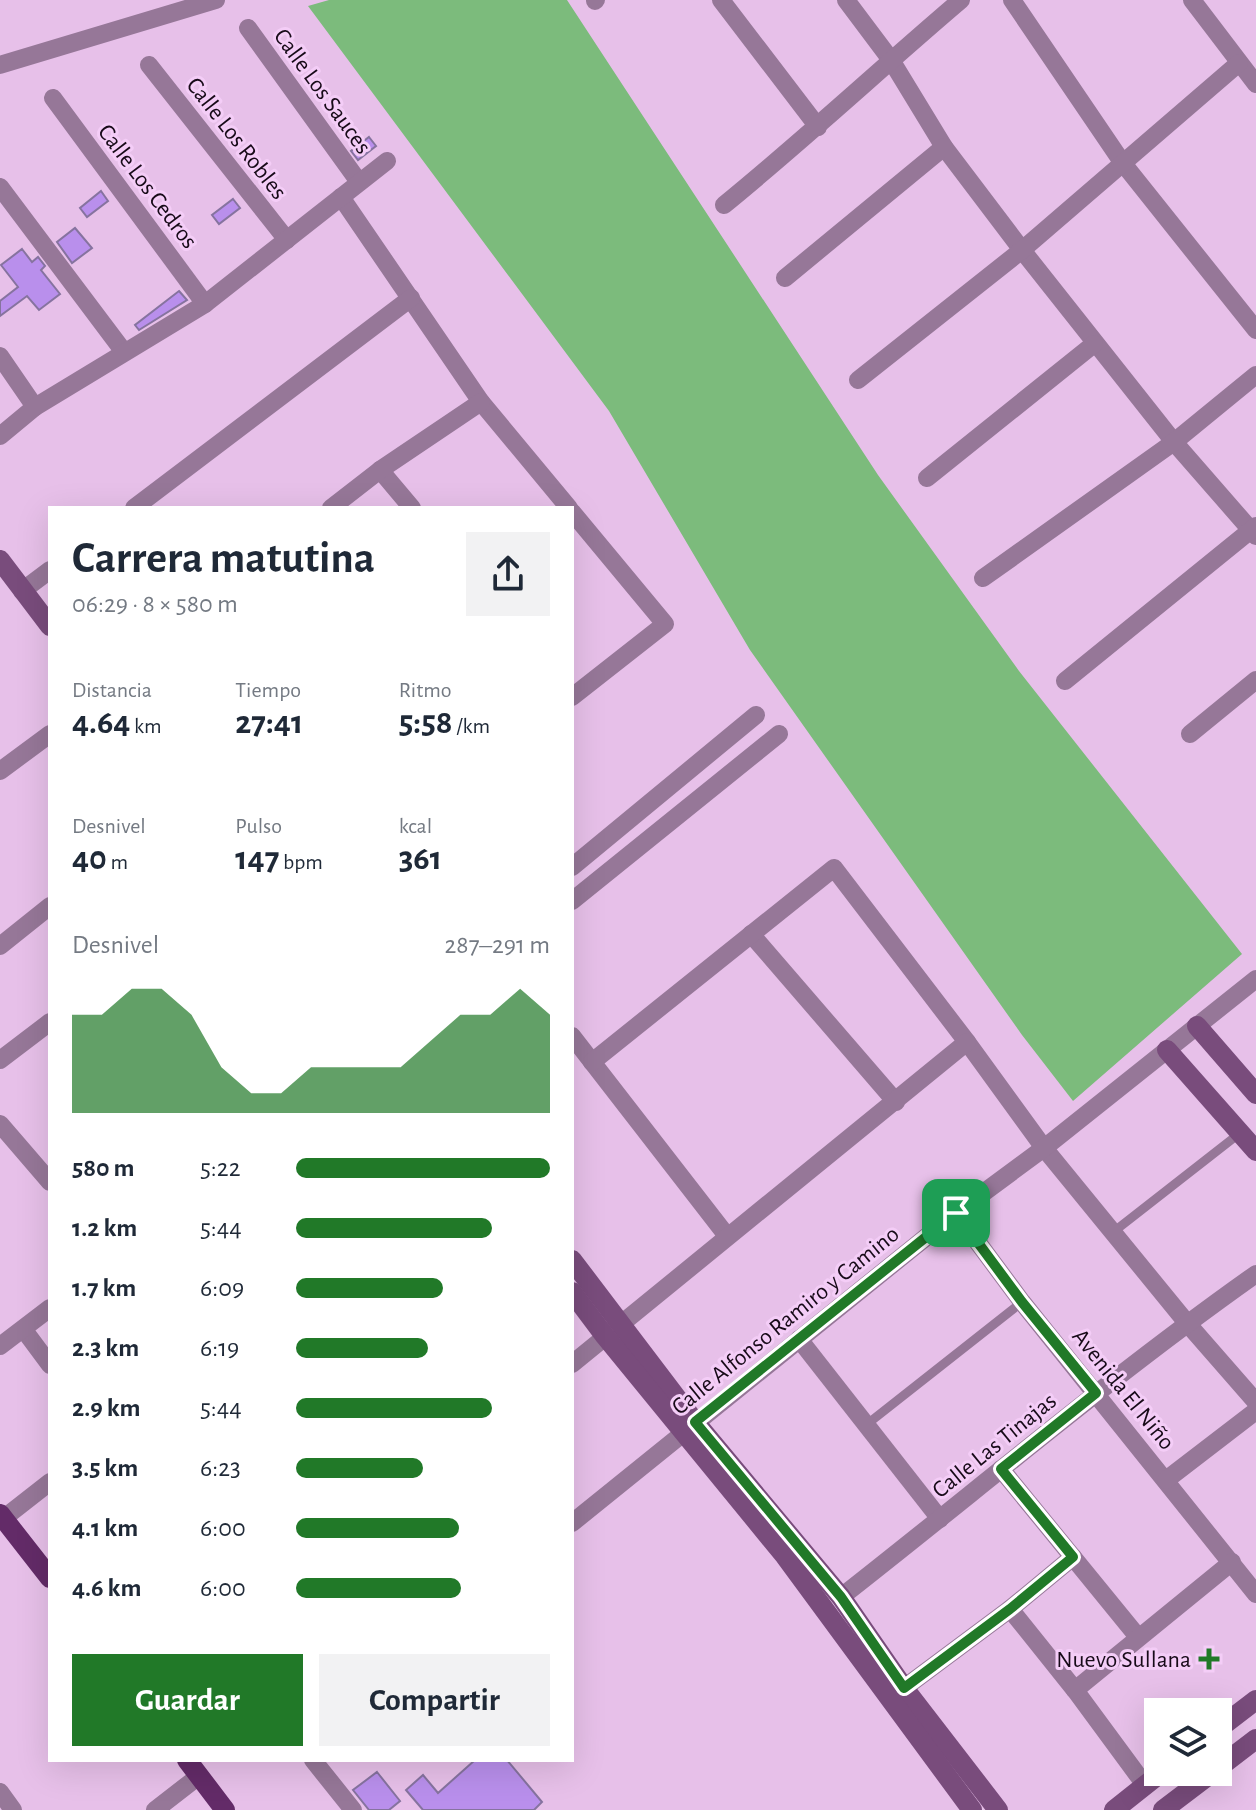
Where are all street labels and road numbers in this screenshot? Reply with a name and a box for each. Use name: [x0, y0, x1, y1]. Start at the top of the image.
street label: Calle Los Sauces: [269, 25, 375, 159]
street label: Calle Los Robles: [181, 73, 291, 204]
street label: Calle Los Cedros: [93, 120, 202, 253]
street label: Calle Alfonso Ramiro y Camino: [668, 1222, 904, 1420]
street label: Avenida El Niño: [1067, 1325, 1179, 1455]
street label: Calle Las Tinajas: [928, 1389, 1061, 1503]

